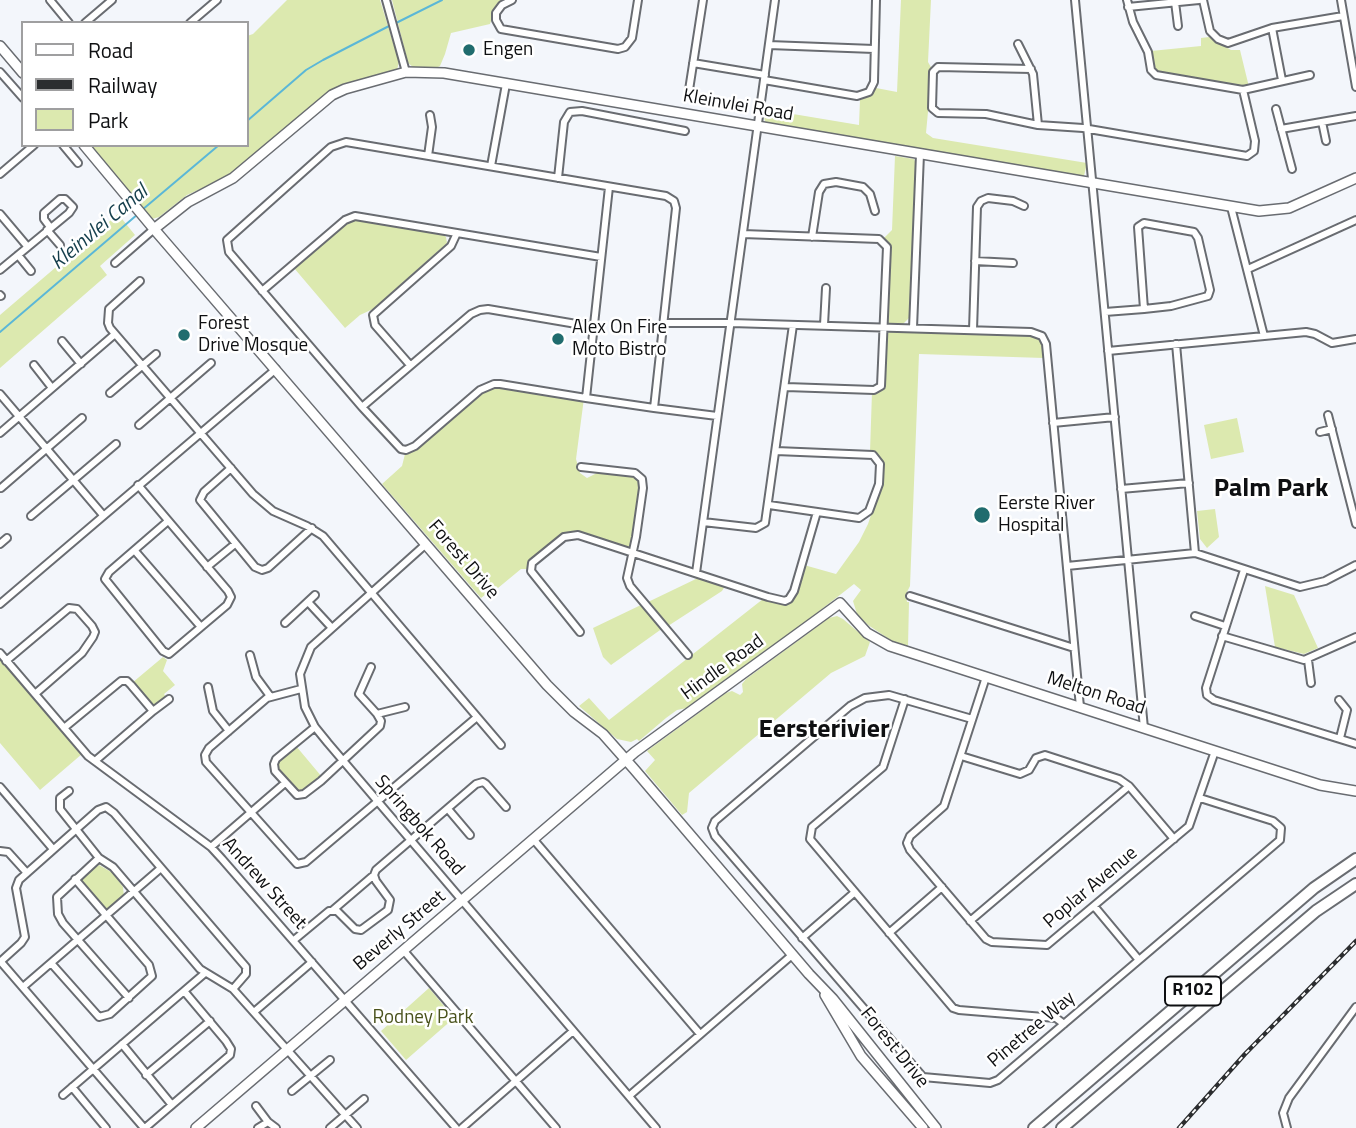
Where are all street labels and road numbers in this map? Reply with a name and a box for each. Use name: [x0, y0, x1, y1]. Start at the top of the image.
street label: Kleinvlei Road: [681, 85, 795, 127]
street label: Forest Drive: [423, 516, 503, 604]
street label: Hindle Road: [677, 630, 769, 706]
street label: Melton Road: [1044, 667, 1148, 721]
street label: Springbok Road: [369, 771, 469, 881]
street label: Andrew Street: [217, 834, 311, 934]
street label: Poplar Avenue: [1039, 842, 1143, 934]
street label: Beverly Street: [349, 886, 451, 976]
road number: R102: [1165, 976, 1221, 1006]
street label: Pinetree Way: [984, 987, 1080, 1073]
street label: Forest Drive: [855, 1003, 933, 1093]

